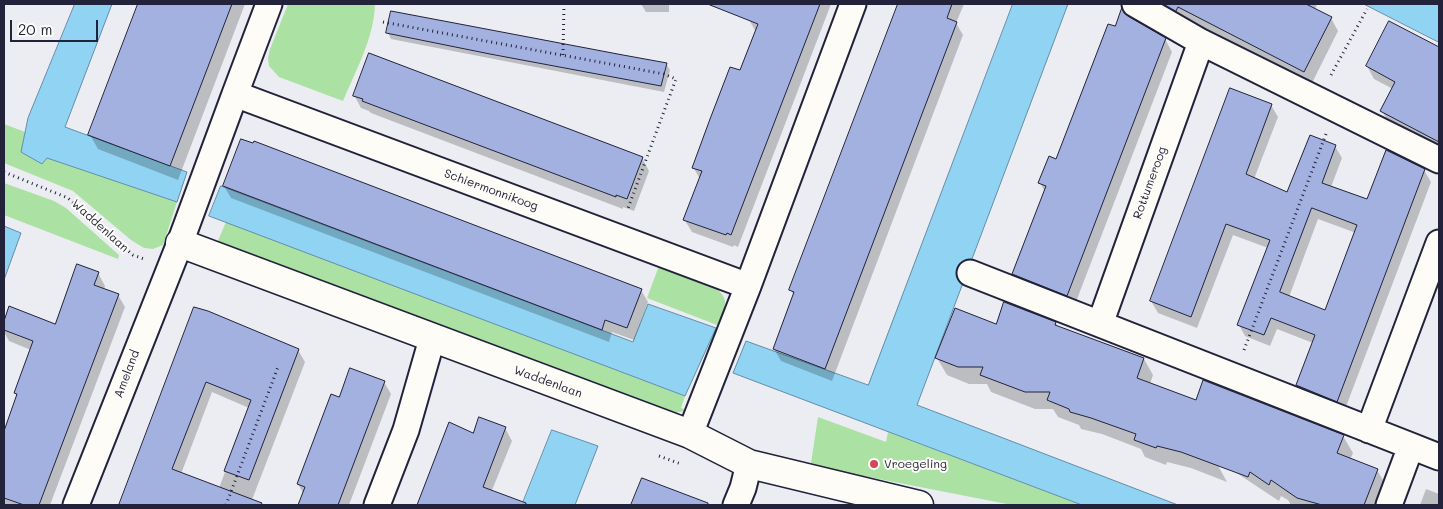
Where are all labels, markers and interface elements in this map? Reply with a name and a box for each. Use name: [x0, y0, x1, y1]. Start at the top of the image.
scale bar: [12, 10, 100, 42]
text: 20 m: [18, 19, 52, 39]
street label: Rottumeroog: [1130, 145, 1170, 221]
street label: Schiermonnikoog: [442, 166, 540, 214]
street label: Waddenlaan: [68, 197, 132, 255]
street label: Ameland: [111, 348, 143, 400]
street label: Waddenlaan: [512, 363, 584, 401]
place label: Vroegeling: [884, 457, 947, 471]
marker: Vroegeling: [868, 458, 880, 470]

